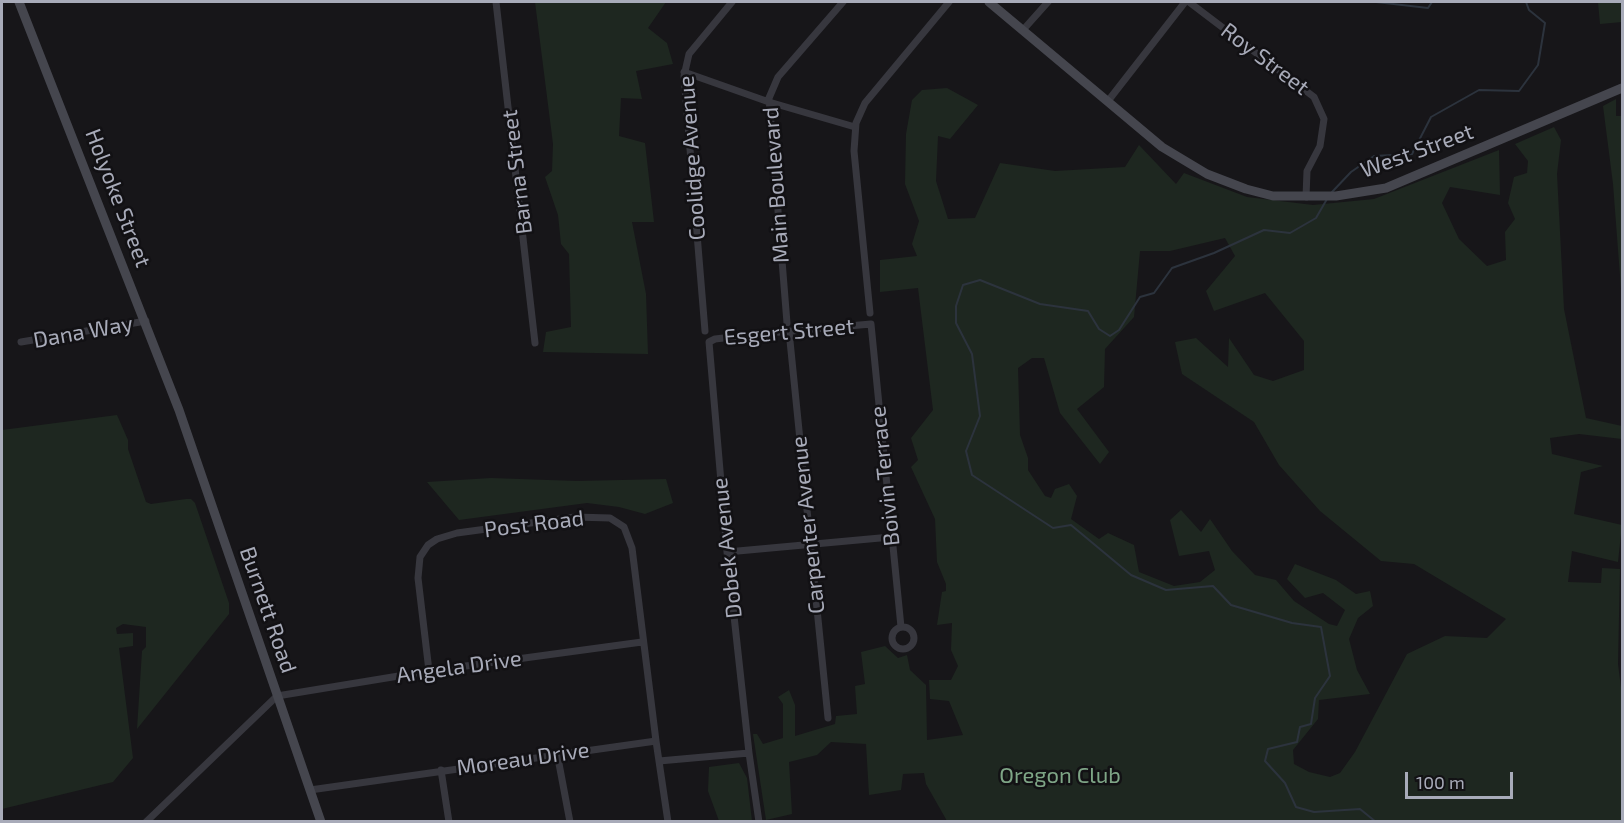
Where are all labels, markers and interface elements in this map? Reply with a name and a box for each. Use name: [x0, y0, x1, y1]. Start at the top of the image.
street label: Roy Street: [1216, 17, 1314, 101]
street label: Coolidge Avenue: [673, 75, 711, 241]
street label: Main Boulevard: [757, 106, 795, 264]
street label: Barna Street: [496, 108, 538, 236]
street label: West Street: [1357, 118, 1477, 184]
street label: Holyoke Street: [80, 125, 156, 271]
street label: Dana Way: [31, 310, 135, 354]
street label: Esgert Street: [723, 313, 855, 351]
street label: Boivin Terrace: [865, 405, 905, 547]
street label: Carpenter Avenue: [786, 435, 830, 615]
street label: Dobek Avenue: [706, 476, 748, 620]
street label: Post Road: [483, 505, 585, 543]
street label: Burnett Road: [234, 543, 302, 677]
street label: Angela Drive: [395, 645, 523, 689]
street label: Moreau Drive: [455, 737, 591, 781]
scale bar: [1408, 760, 1516, 798]
park label: Oregon Club: [999, 763, 1121, 789]
text: 100 m: [1416, 771, 1465, 793]

